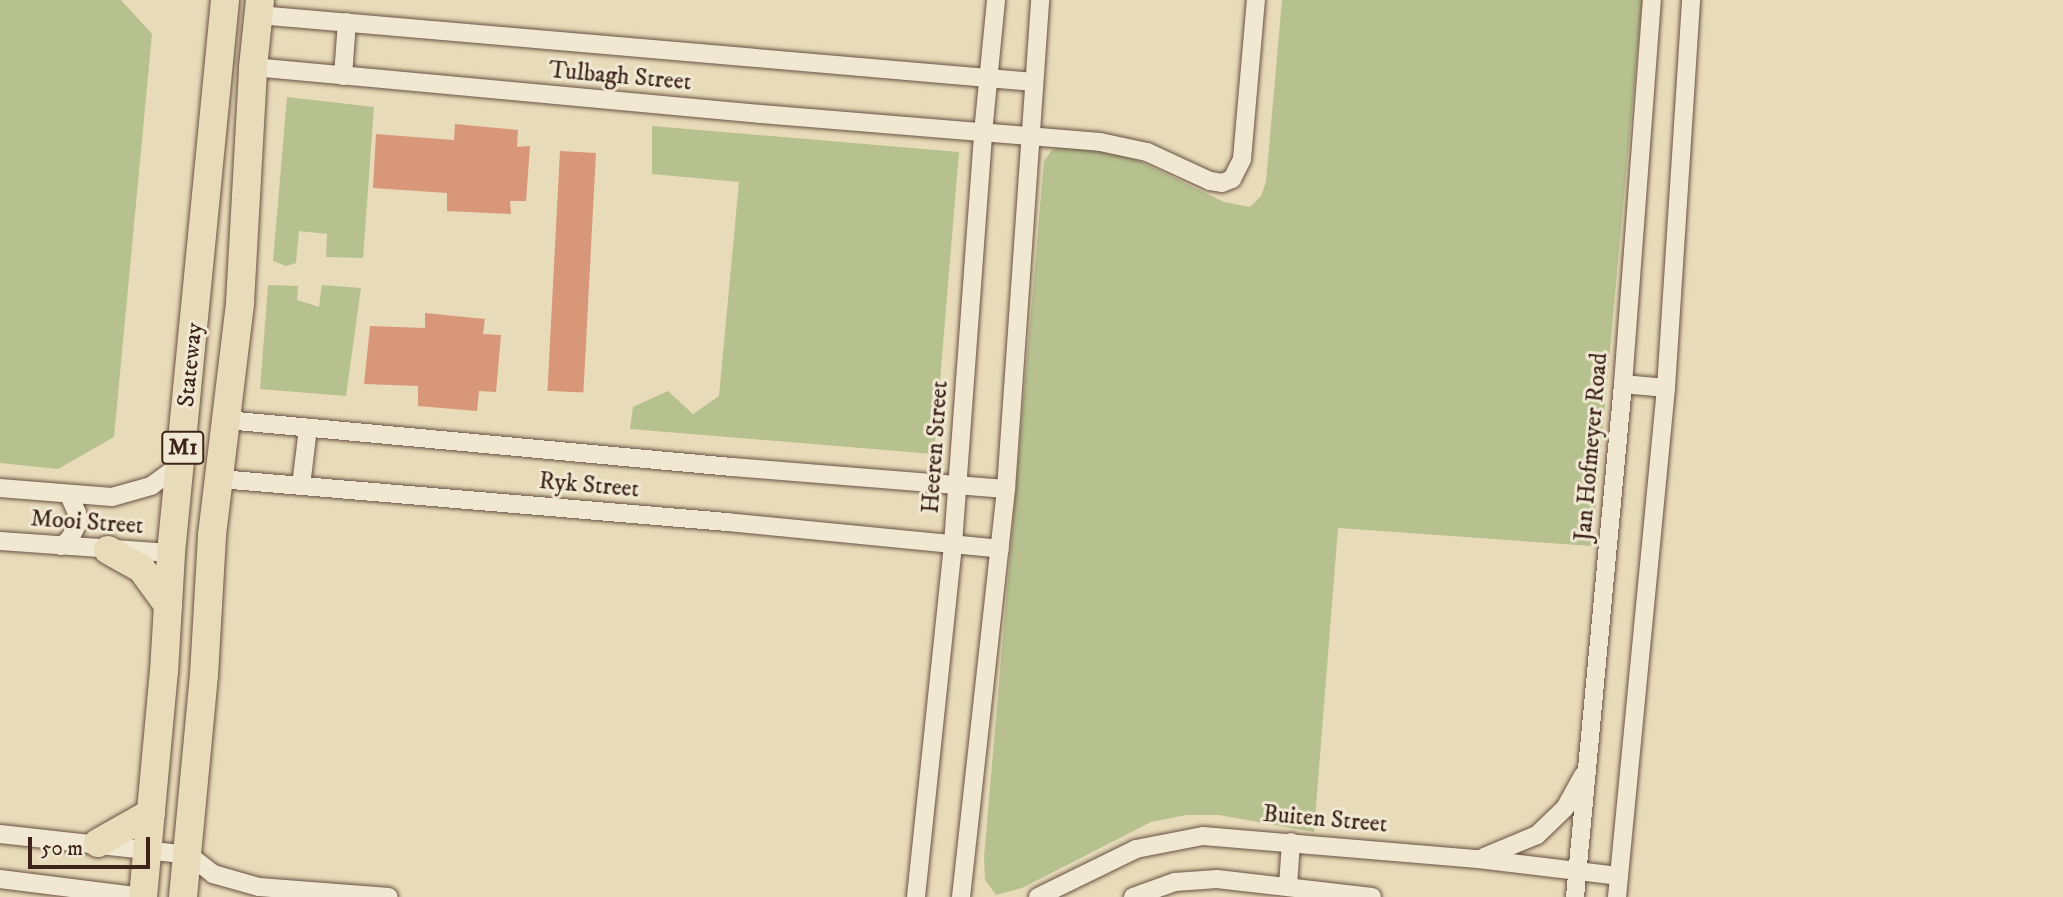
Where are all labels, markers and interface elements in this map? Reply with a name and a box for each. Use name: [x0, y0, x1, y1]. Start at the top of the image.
street label: Tulbagh Street: [548, 56, 692, 98]
street label: Stateway: [172, 321, 210, 409]
street label: Jan Hofmeyer Road: [1569, 352, 1615, 542]
street label: Heeren Street: [917, 380, 955, 514]
road number: M1: [160, 428, 206, 468]
street label: Ryk Street: [538, 467, 640, 505]
street label: Mooi Street: [30, 505, 144, 541]
street label: Buiten Street: [1262, 800, 1388, 840]
scale bar: [32, 824, 154, 868]
text: 50 m: [41, 836, 83, 862]

